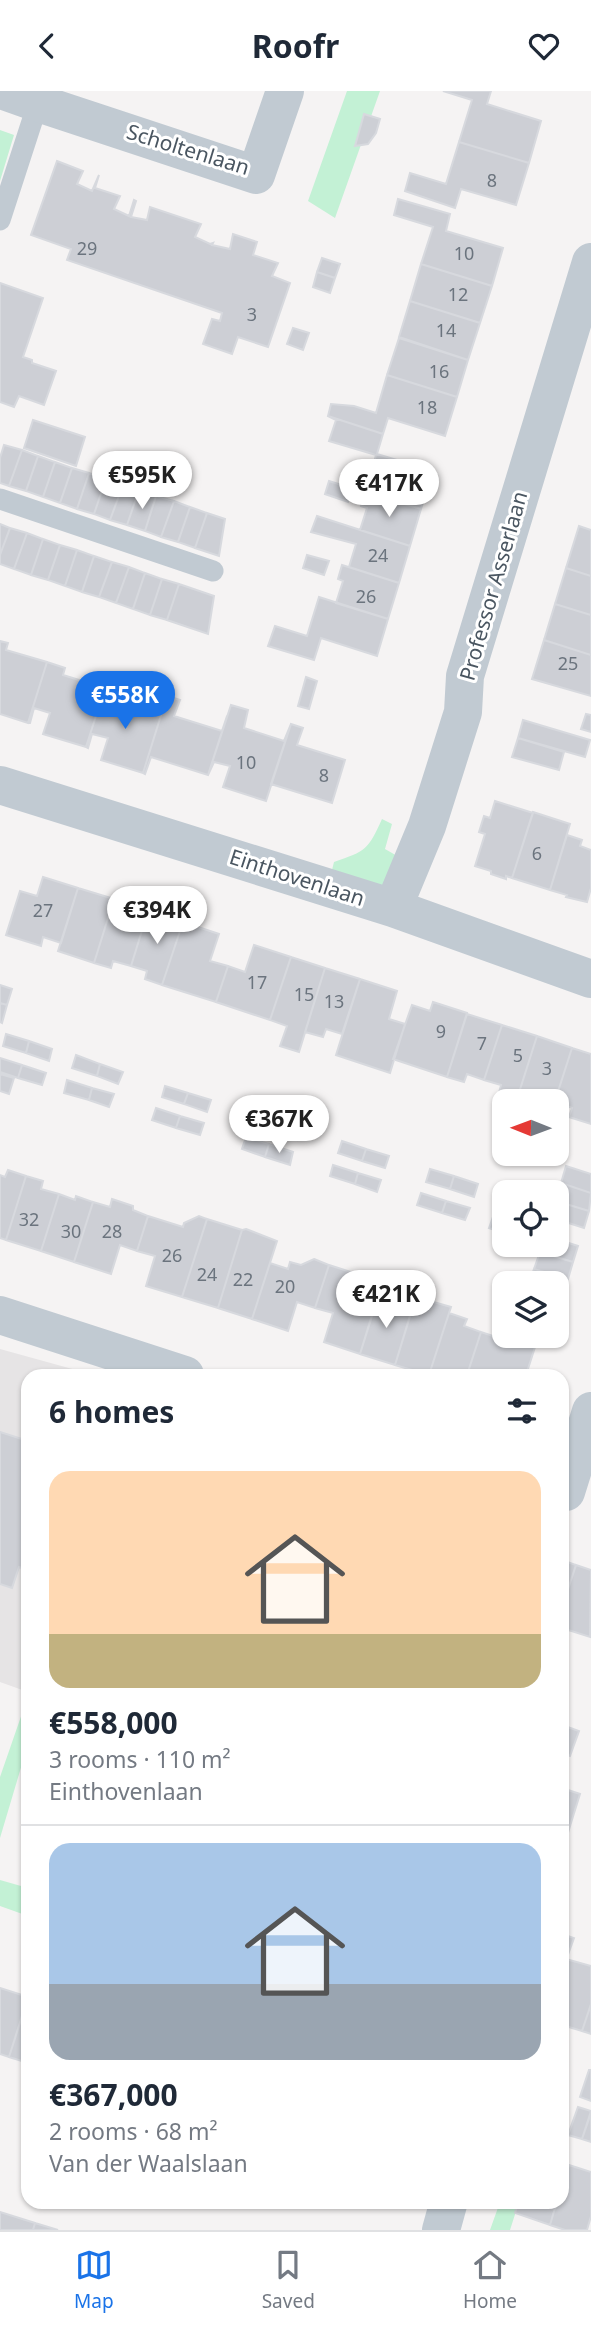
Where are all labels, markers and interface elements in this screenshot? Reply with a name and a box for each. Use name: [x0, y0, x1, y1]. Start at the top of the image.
text: Roofr: [252, 24, 339, 67]
icon: back: [28, 27, 66, 65]
icon: heart: [525, 27, 563, 65]
street label: Scholtenlaan: [123, 117, 253, 181]
house number: 8: [487, 168, 497, 192]
house number: 29: [77, 236, 97, 260]
house number: 10: [454, 241, 474, 265]
house number: 12: [448, 282, 468, 306]
house number: 3: [247, 302, 257, 326]
house number: 14: [436, 318, 456, 342]
house number: 16: [429, 359, 449, 383]
house number: 18: [417, 395, 437, 419]
pin: €595K: [93, 451, 191, 511]
text: €595K: [108, 458, 176, 490]
pin: €417K: [340, 459, 438, 519]
text: €417K: [355, 466, 423, 498]
street label: Professor Asserlaan: [453, 488, 533, 684]
house number: 24: [368, 543, 388, 567]
house number: 26: [356, 584, 376, 608]
house number: 25: [558, 651, 578, 675]
pin: €558K: [76, 671, 174, 731]
text: €558K: [91, 678, 159, 710]
house number: 10: [236, 750, 256, 774]
house number: 8: [319, 763, 329, 787]
house number: 6: [532, 841, 542, 865]
street label: Einthovenlaan: [226, 842, 368, 912]
pin: €394K: [108, 887, 206, 946]
text: €394K: [123, 893, 191, 925]
house number: 27: [33, 898, 53, 922]
house number: 17: [247, 970, 267, 994]
house number: 15: [294, 982, 314, 1006]
house number: 13: [324, 989, 344, 1013]
house number: 9: [436, 1019, 446, 1043]
house number: 7: [477, 1031, 487, 1055]
house number: 5: [513, 1043, 523, 1067]
house number: 3: [542, 1056, 552, 1080]
north arrow: [492, 1089, 569, 1165]
map controls: [492, 1089, 569, 1348]
pin: €367K: [230, 1095, 328, 1155]
text: €367K: [245, 1102, 313, 1134]
button: locate: [492, 1180, 569, 1257]
house number: 32: [19, 1207, 39, 1231]
house number: 30: [61, 1219, 81, 1243]
house number: 28: [102, 1219, 122, 1243]
house number: 26: [162, 1243, 182, 1267]
house number: 24: [197, 1262, 217, 1286]
house number: 22: [233, 1267, 253, 1291]
pin: €421K: [337, 1271, 435, 1330]
button: layers: [492, 1271, 569, 1348]
house number: 20: [275, 1274, 295, 1298]
text: €421K: [352, 1277, 420, 1309]
text: 6 homes: [49, 1391, 174, 1432]
icon: filters: [503, 1392, 541, 1430]
icon: home: [232, 1516, 358, 1642]
text: €558,000: [49, 1702, 178, 1743]
text: 3 rooms · 110 m²: [49, 1743, 231, 1775]
text: Einthovenlaan: [49, 1775, 203, 1807]
icon: home: [232, 1888, 358, 2014]
text: €367,000: [49, 2074, 178, 2115]
text: 2 rooms · 68 m²: [49, 2115, 218, 2147]
text: Van der Waalslaan: [49, 2147, 248, 2179]
tab: Map: [74, 2246, 114, 2314]
tab: Saved: [262, 2246, 315, 2314]
tab: Home: [463, 2246, 517, 2314]

